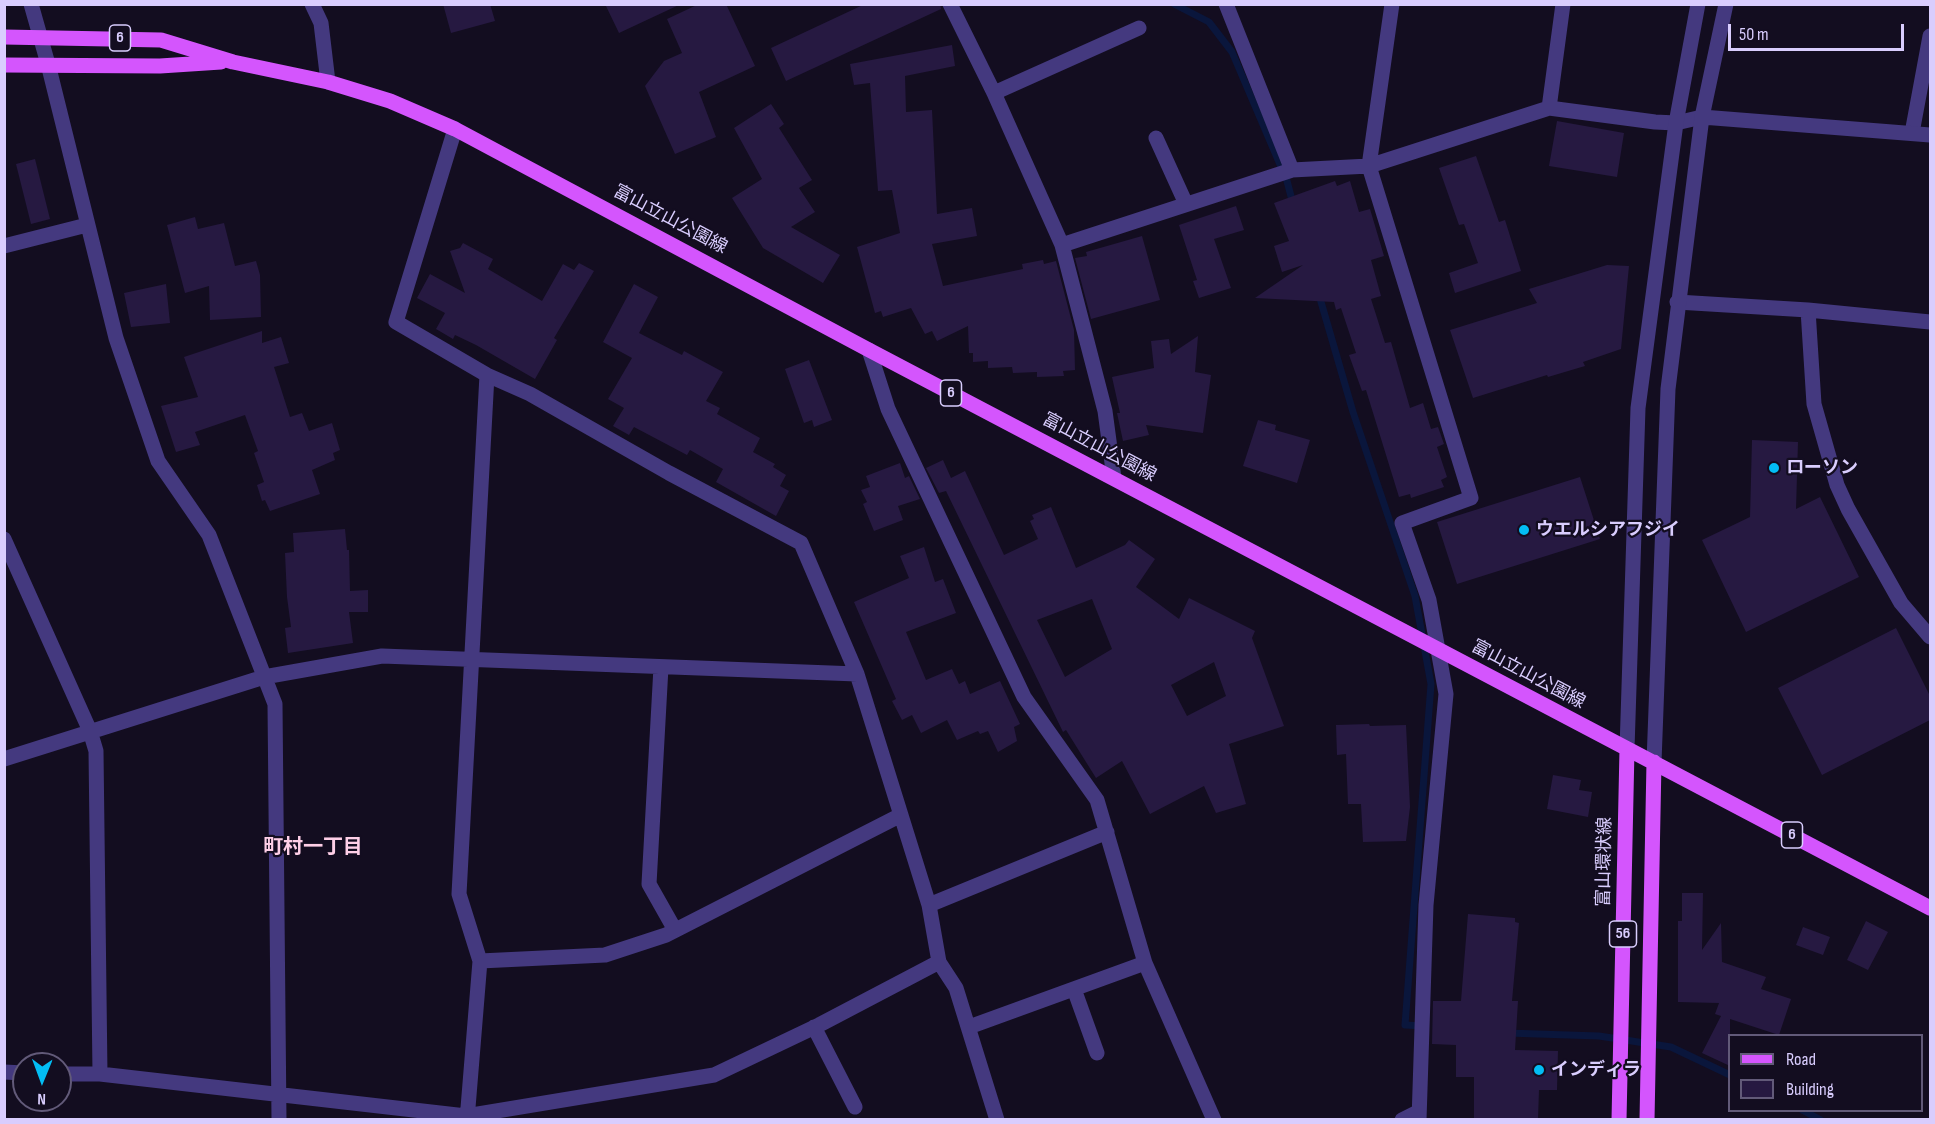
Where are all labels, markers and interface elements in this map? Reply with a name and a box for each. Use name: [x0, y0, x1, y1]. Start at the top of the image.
scale bar: [1731, 12, 1906, 50]
text: 50 m: [1739, 24, 1769, 45]
road number: 6: [110, 25, 130, 51]
street label: 富山立山公園線: [609, 181, 731, 259]
road number: 6: [940, 380, 962, 406]
street label: 富山立山公園線: [1038, 409, 1160, 487]
place label: ローソン: [1786, 457, 1858, 479]
marker: ローソン: [1767, 461, 1781, 475]
place label: ウエルシアフジイ: [1536, 519, 1680, 541]
marker: ウエルシアフジイ: [1517, 523, 1531, 537]
street label: 富山立山公園線: [1467, 636, 1589, 714]
street label: 富山環状線: [1593, 817, 1617, 907]
road number: 6: [1782, 822, 1802, 848]
district label: 町村一丁目: [263, 836, 363, 860]
road number: 56: [1610, 921, 1636, 947]
legend: [1728, 1034, 1923, 1112]
text: Road: [1786, 1049, 1816, 1070]
north arrow: [12, 1052, 72, 1112]
place label: インディラ: [1551, 1059, 1641, 1081]
marker: インディラ: [1532, 1063, 1546, 1077]
text: Building: [1786, 1079, 1834, 1100]
text: N: [37, 1089, 46, 1108]

